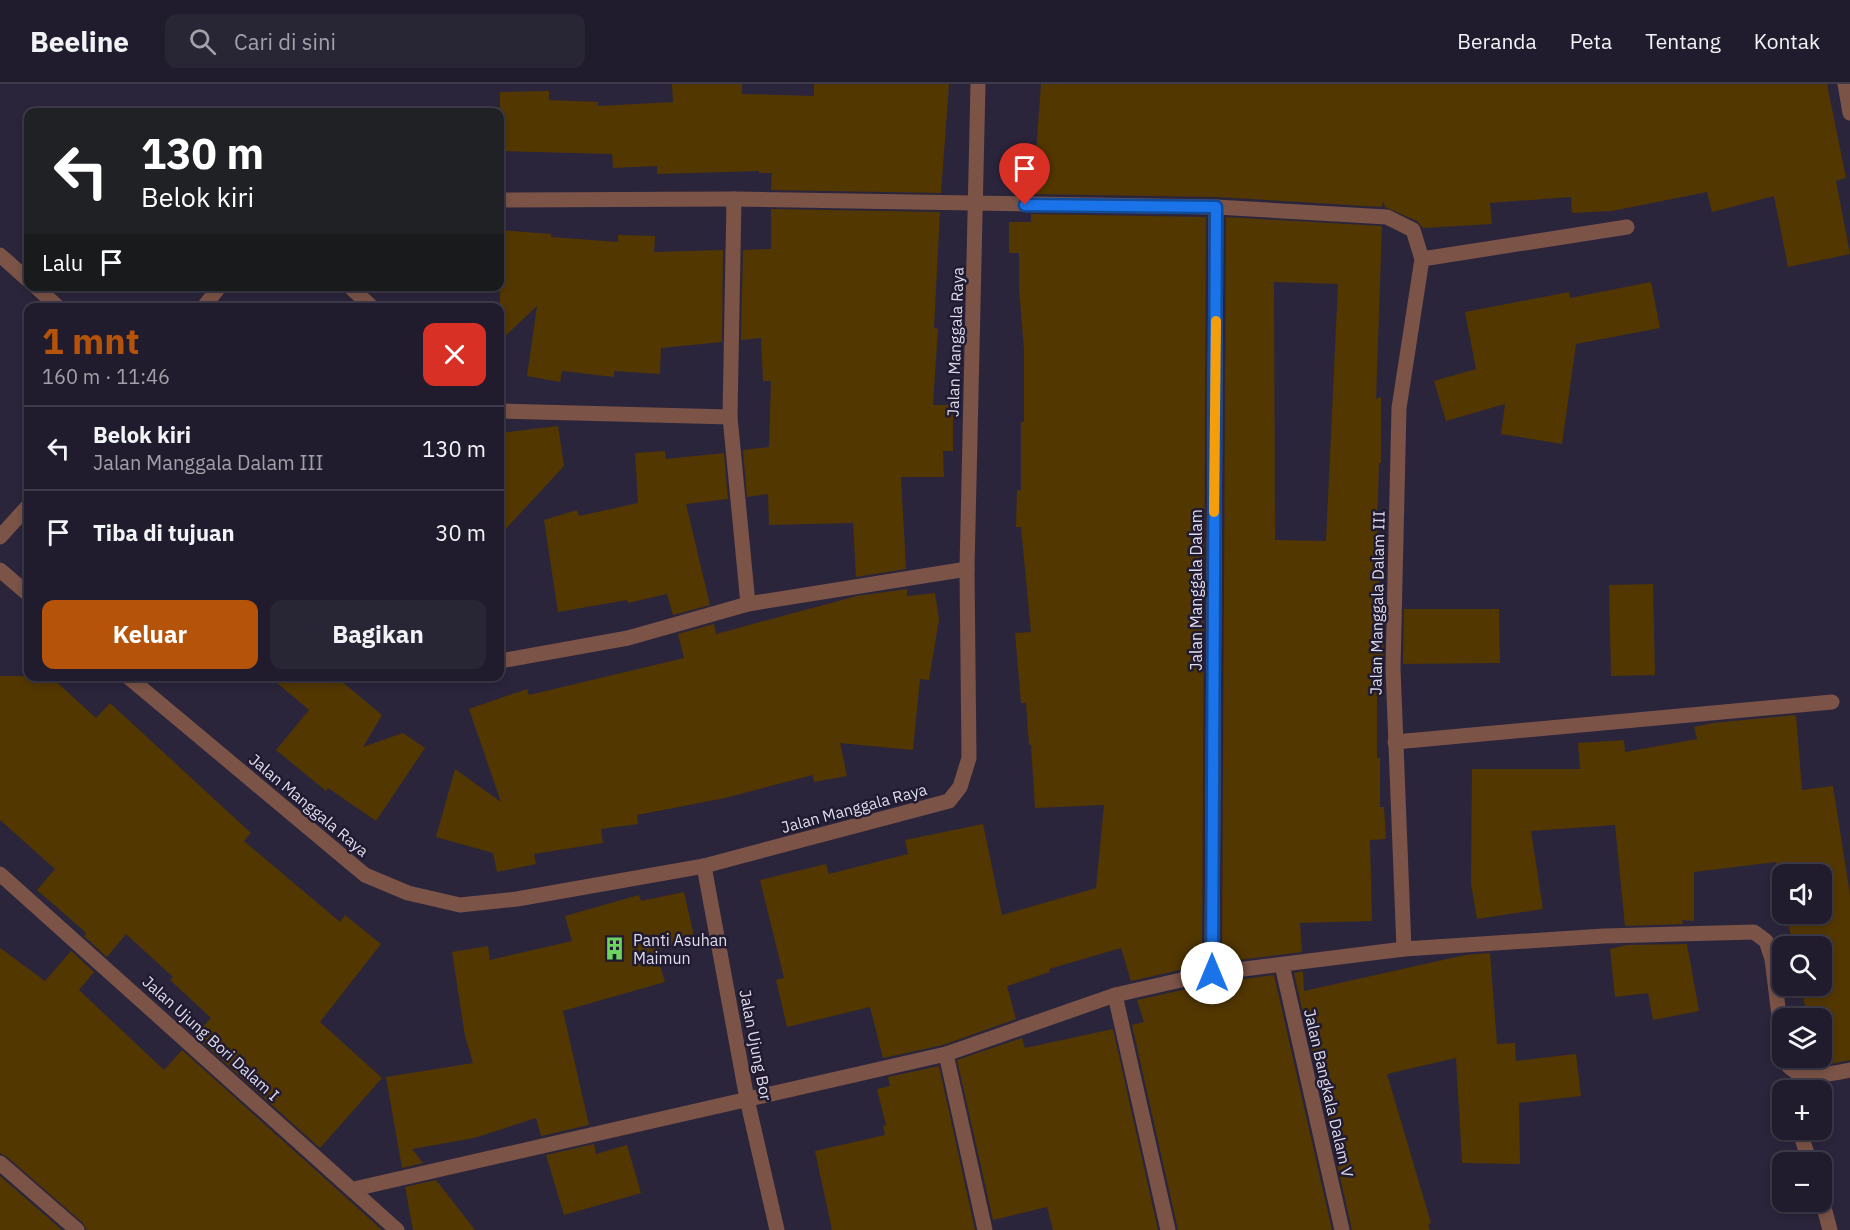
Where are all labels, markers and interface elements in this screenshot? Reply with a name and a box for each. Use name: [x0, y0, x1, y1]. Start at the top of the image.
search box: [165, 14, 585, 68]
text: Beeline: [30, 23, 129, 60]
icon: search: [186, 25, 219, 58]
text: Cari di sini: [234, 27, 336, 56]
text: Beranda: [1457, 27, 1537, 55]
text: Peta: [1570, 27, 1612, 55]
text: Tentang: [1645, 27, 1721, 55]
text: Kontak: [1754, 27, 1820, 55]
text: 130 m: [141, 126, 264, 181]
icon: left: [42, 132, 120, 210]
pin: [999, 143, 1050, 205]
icon: arrive: [1008, 152, 1041, 185]
text: Belok kiri: [141, 179, 254, 214]
icon: arrive: [95, 246, 128, 279]
text: Lalu: [42, 248, 83, 277]
street label: Jalan Manggala Raya: [942, 266, 968, 417]
text: 1 mnt: [42, 317, 140, 364]
button: close: [423, 323, 486, 386]
text: 160 m · 11:46: [42, 363, 170, 390]
text: Belok kiri: [93, 420, 191, 449]
icon: left: [42, 432, 75, 465]
text: 130 m: [422, 434, 486, 463]
text: Jalan Manggala Dalam III: [93, 449, 323, 476]
street label: Jalan Manggala Dalam: [1186, 509, 1206, 671]
street label: Jalan Manggala Dalam III: [1365, 511, 1389, 695]
icon: arrive: [42, 516, 75, 549]
text: Tiba di tujuan: [93, 518, 235, 547]
text: 30 m: [435, 518, 486, 547]
button: Keluar: [42, 600, 258, 669]
button: Bagikan: [270, 600, 486, 669]
street label: Jalan Manggala Raya: [245, 749, 373, 861]
street label: Jalan Manggala Raya: [779, 779, 929, 837]
map controls: [1772, 864, 1832, 1212]
button: sound: [1772, 864, 1832, 924]
place label: Panti Asuhan Maimun: [633, 930, 727, 968]
building icon: Panti Asuhan Maimun: [602, 936, 628, 962]
button: search: [1772, 936, 1832, 996]
position arrow: [1180, 941, 1244, 1005]
street label: Jalan Ujung Bori Dalam I: [139, 971, 283, 1105]
street label: Jalan Ujung Bor: [735, 988, 777, 1102]
street label: Jalan Bangkala Dalam V: [1300, 1007, 1358, 1179]
button: layers: [1772, 1008, 1832, 1068]
button: +: [1772, 1080, 1832, 1140]
button: −: [1772, 1152, 1832, 1212]

